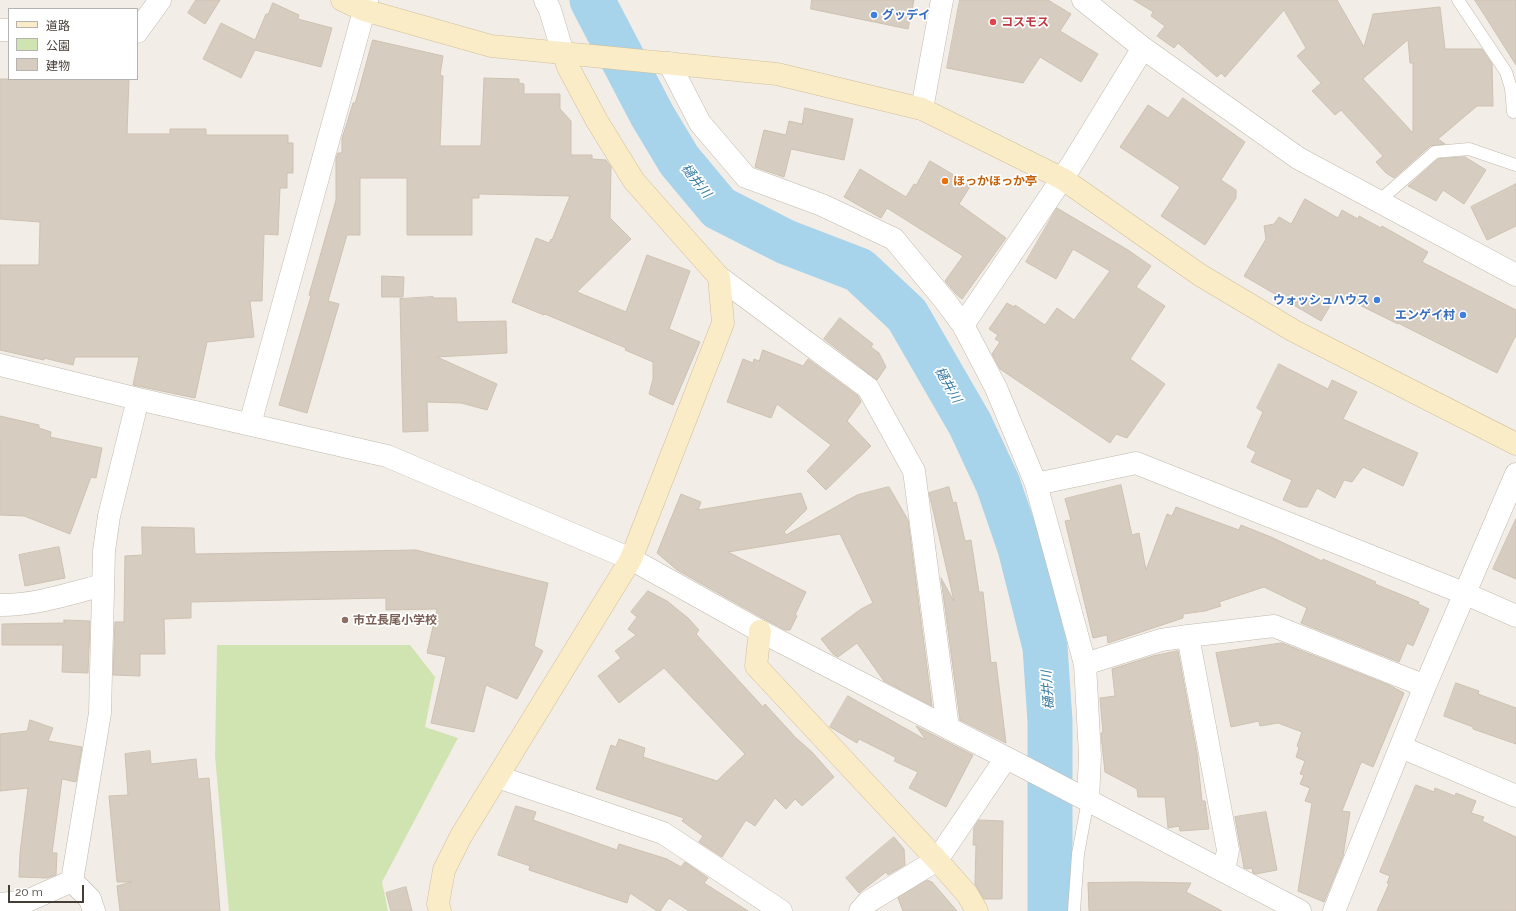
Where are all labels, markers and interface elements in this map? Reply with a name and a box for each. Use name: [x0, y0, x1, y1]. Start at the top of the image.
legend: [8, 8, 138, 80]
place label: グッデイ: [882, 8, 930, 22]
marker: グッデイ: [869, 10, 879, 20]
place label: コスモス: [1001, 15, 1049, 29]
marker: コスモス: [988, 17, 998, 27]
text: 道路: [46, 19, 70, 33]
text: 公園: [46, 39, 70, 53]
text: 建物: [46, 59, 70, 73]
water label: 樋井川: [678, 161, 714, 201]
place label: ほっかほっか亭: [953, 174, 1037, 188]
marker: ほっかほっか亭: [940, 176, 950, 186]
place label: ウォッシュハウス: [1273, 293, 1369, 307]
marker: ウォッシュハウス: [1372, 295, 1382, 305]
place label: エンゲイ村: [1395, 308, 1455, 322]
marker: エンゲイ村: [1458, 310, 1468, 320]
water label: 樋井川: [931, 364, 965, 406]
place label: 市立長尾小学校: [353, 613, 437, 627]
marker: 市立長尾小学校: [340, 615, 350, 625]
water label: 樋井川: [1039, 670, 1057, 710]
scale bar: [10, 877, 86, 903]
text: 20 m: [15, 885, 43, 899]

